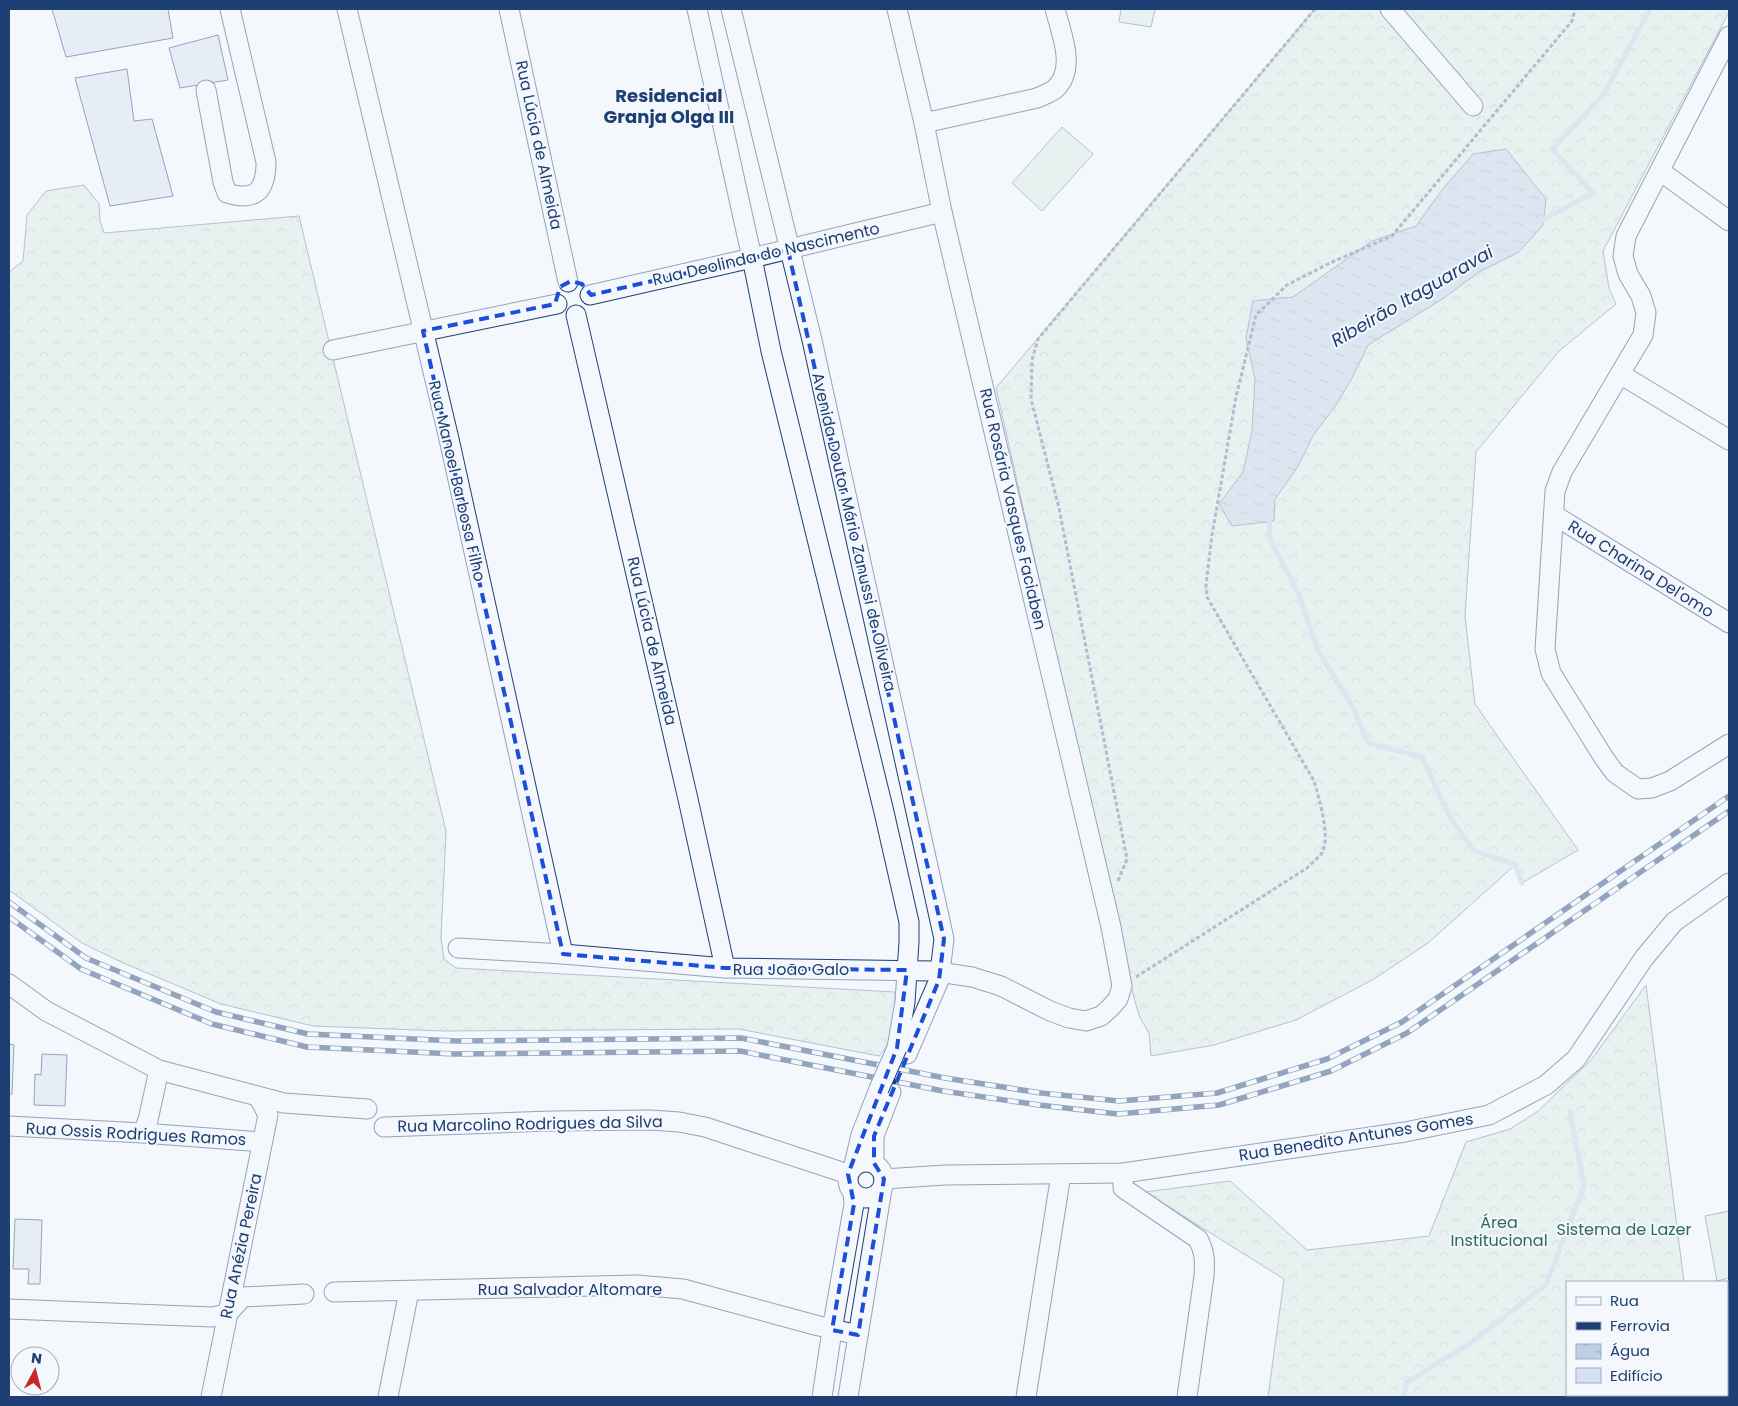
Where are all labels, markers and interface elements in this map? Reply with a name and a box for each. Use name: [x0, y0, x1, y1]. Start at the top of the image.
street label: Rua Lúcia de Almeida: [510, 58, 568, 232]
district label: Residencial Granja Olga III: [604, 83, 734, 129]
street label: Rua Deolinda do Nascimento: [650, 217, 882, 291]
water label: Ribeirão Itaguaravai: [1326, 239, 1498, 353]
street label: Avenida Doutor Mário Zanussi de Oliveira: [806, 370, 902, 694]
street label: Rua Manoel Barbosa Filho: [423, 378, 491, 584]
street label: Rua Rosária Vasques Faciaben: [974, 386, 1052, 632]
street label: Rua Charina Del'omo: [1564, 515, 1718, 623]
street label: Rua Lúcia de Almeida: [621, 554, 683, 728]
street label: Rua João Galo: [733, 958, 849, 981]
street label: Rua Benedito Antunes Gomes: [1237, 1107, 1475, 1167]
street label: Rua Marcolino Rodrigues da Silva: [397, 1110, 663, 1138]
street label: Rua Ossis Rodrigues Ramos: [25, 1117, 247, 1151]
street label: Rua Anézia Pereira: [214, 1171, 268, 1321]
park label: Área Institucional: [1450, 1211, 1548, 1252]
park label: Sistema de Lazer: [1557, 1218, 1691, 1241]
street label: Rua Salvador Altomare: [478, 1278, 662, 1301]
legend: [1566, 1281, 1728, 1396]
text: Rua: [1610, 1290, 1639, 1311]
text: Ferrovia: [1610, 1315, 1670, 1336]
text: Água: [1610, 1340, 1650, 1361]
north arrow: [10, 1346, 60, 1396]
text: N: [30, 1348, 43, 1369]
text: Edifício: [1610, 1365, 1663, 1386]

